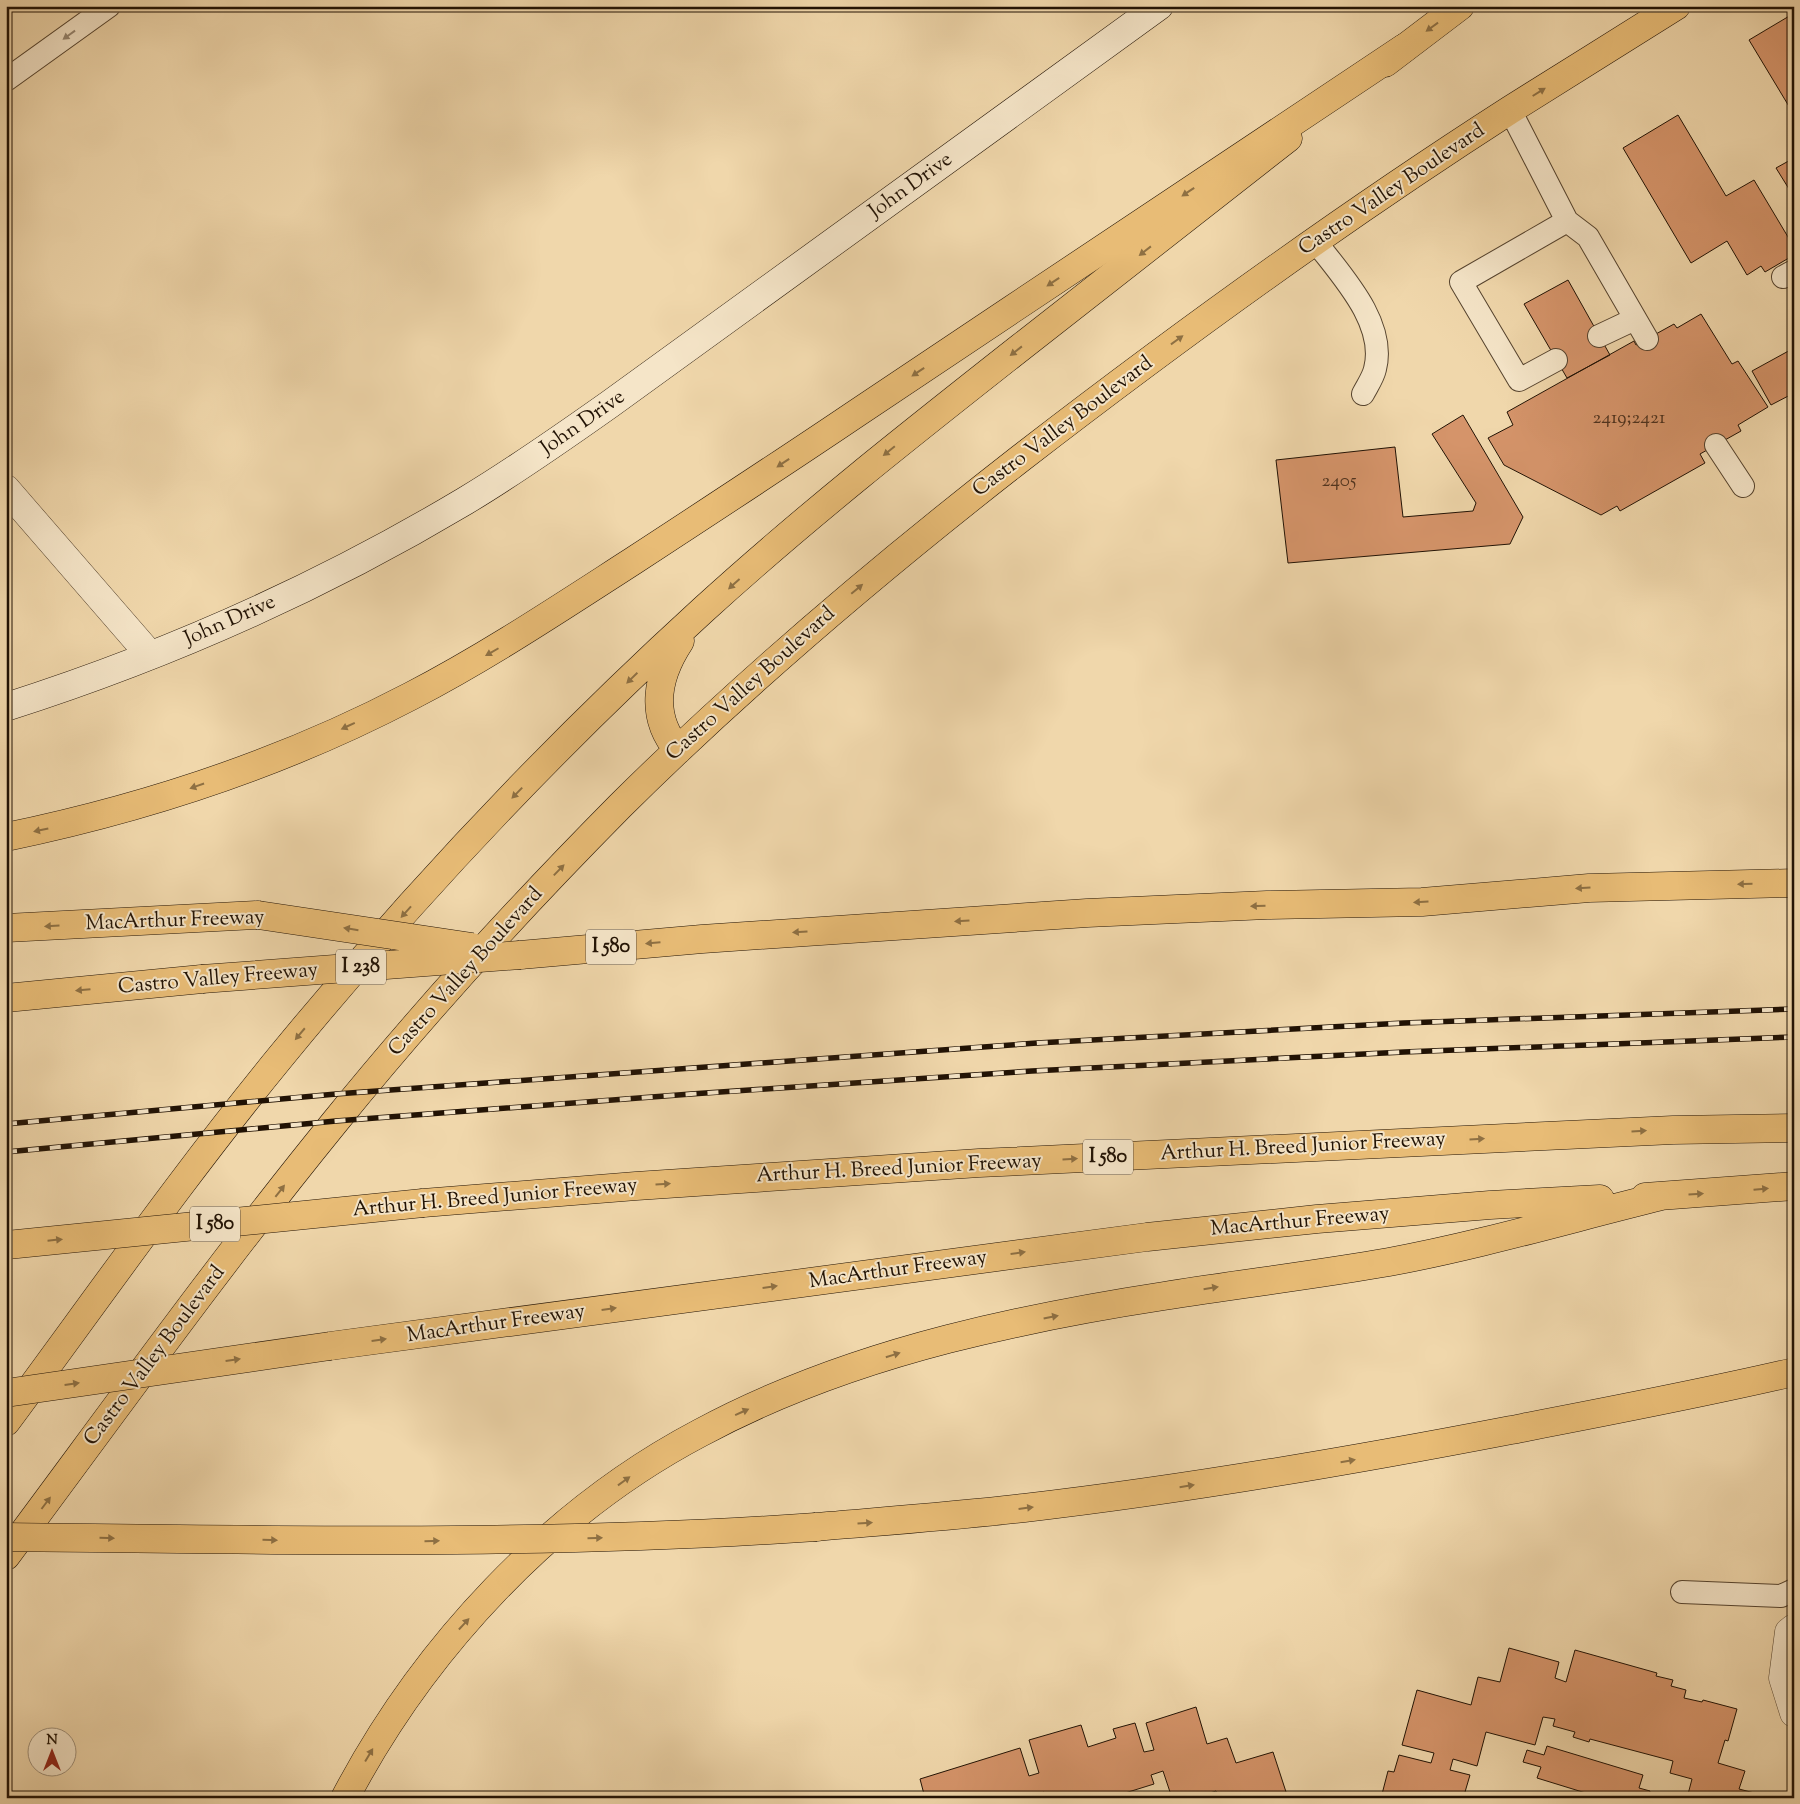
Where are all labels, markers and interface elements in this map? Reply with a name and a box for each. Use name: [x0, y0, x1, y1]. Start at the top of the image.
one-way arrow: [1425, 22, 1439, 32]
one-way arrow: [62, 30, 76, 40]
one-way arrow: [1532, 87, 1545, 96]
street label: Castro Valley Boulevard: [1293, 116, 1491, 264]
street label: John Drive: [862, 145, 959, 227]
one-way arrow: [1182, 187, 1195, 197]
one-way arrow: [1138, 245, 1151, 256]
one-way arrow: [1047, 277, 1060, 287]
one-way arrow: [1170, 335, 1183, 346]
one-way arrow: [1010, 345, 1023, 356]
street label: Castro Valley Boulevard: [967, 349, 1160, 505]
one-way arrow: [911, 367, 925, 377]
street label: John Drive: [534, 383, 631, 464]
house number: 2419;2421: [1593, 405, 1666, 432]
one-way arrow: [883, 446, 896, 457]
one-way arrow: [776, 458, 790, 468]
house number: 2405: [1322, 468, 1357, 495]
one-way arrow: [728, 578, 740, 590]
one-way arrow: [851, 583, 863, 595]
street label: John Drive: [179, 588, 281, 655]
street label: Castro Valley Boulevard: [660, 600, 842, 768]
one-way arrow: [486, 647, 499, 656]
one-way arrow: [627, 672, 639, 684]
one-way arrow: [341, 722, 355, 730]
one-way arrow: [189, 782, 204, 790]
one-way arrow: [511, 787, 523, 799]
one-way arrow: [33, 826, 48, 834]
one-way arrow: [553, 864, 565, 876]
one-way arrow: [1737, 880, 1753, 888]
street label: Castro Valley Boulevard: [382, 881, 550, 1063]
one-way arrow: [1574, 885, 1590, 893]
one-way arrow: [1412, 898, 1428, 906]
one-way arrow: [1250, 902, 1266, 910]
street label: MacArthur Freeway: [85, 903, 266, 939]
one-way arrow: [400, 905, 412, 917]
one-way arrow: [954, 918, 970, 926]
one-way arrow: [44, 922, 60, 930]
one-way arrow: [342, 925, 358, 933]
one-way arrow: [792, 929, 808, 937]
road number: I 580: [586, 930, 636, 964]
one-way arrow: [645, 939, 661, 947]
road number: I 238: [336, 950, 386, 984]
street label: Castro Valley Freeway: [117, 955, 320, 1003]
one-way arrow: [75, 986, 91, 994]
one-way arrow: [294, 1028, 305, 1041]
street label: Arthur H. Breed Junior Freeway: [1159, 1125, 1447, 1169]
one-way arrow: [1632, 1127, 1648, 1135]
one-way arrow: [1469, 1135, 1485, 1143]
road number: I 580: [1083, 1140, 1133, 1174]
street label: Arthur H. Breed Junior Freeway: [755, 1147, 1043, 1191]
one-way arrow: [1062, 1154, 1078, 1162]
street label: Arthur H. Breed Junior Freeway: [351, 1171, 639, 1225]
one-way arrow: [656, 1179, 672, 1187]
one-way arrow: [274, 1184, 285, 1197]
one-way arrow: [1754, 1185, 1770, 1193]
one-way arrow: [1688, 1189, 1704, 1197]
street label: MacArthur Freeway: [1209, 1199, 1391, 1245]
road number: I 580: [190, 1206, 240, 1242]
one-way arrow: [47, 1236, 63, 1244]
street label: MacArthur Freeway: [807, 1243, 989, 1297]
one-way arrow: [1010, 1249, 1026, 1257]
street label: Castro Valley Boulevard: [77, 1259, 233, 1452]
one-way arrow: [762, 1283, 778, 1291]
one-way arrow: [1204, 1284, 1220, 1292]
street label: MacArthur Freeway: [405, 1297, 587, 1351]
one-way arrow: [601, 1304, 617, 1312]
one-way arrow: [1044, 1313, 1059, 1321]
one-way arrow: [371, 1336, 387, 1344]
one-way arrow: [886, 1350, 901, 1358]
one-way arrow: [225, 1356, 241, 1364]
one-way arrow: [64, 1379, 80, 1387]
one-way arrow: [735, 1408, 749, 1416]
one-way arrow: [1340, 1456, 1356, 1464]
one-way arrow: [617, 1476, 631, 1486]
one-way arrow: [1180, 1482, 1196, 1490]
one-way arrow: [41, 1496, 51, 1510]
one-way arrow: [1019, 1504, 1035, 1512]
one-way arrow: [857, 1519, 873, 1527]
one-way arrow: [100, 1534, 116, 1542]
one-way arrow: [587, 1534, 603, 1542]
one-way arrow: [262, 1536, 278, 1544]
one-way arrow: [425, 1537, 441, 1545]
one-way arrow: [458, 1618, 470, 1630]
north arrow: [28, 1726, 78, 1776]
text: N: [46, 1731, 58, 1751]
one-way arrow: [364, 1749, 373, 1762]

